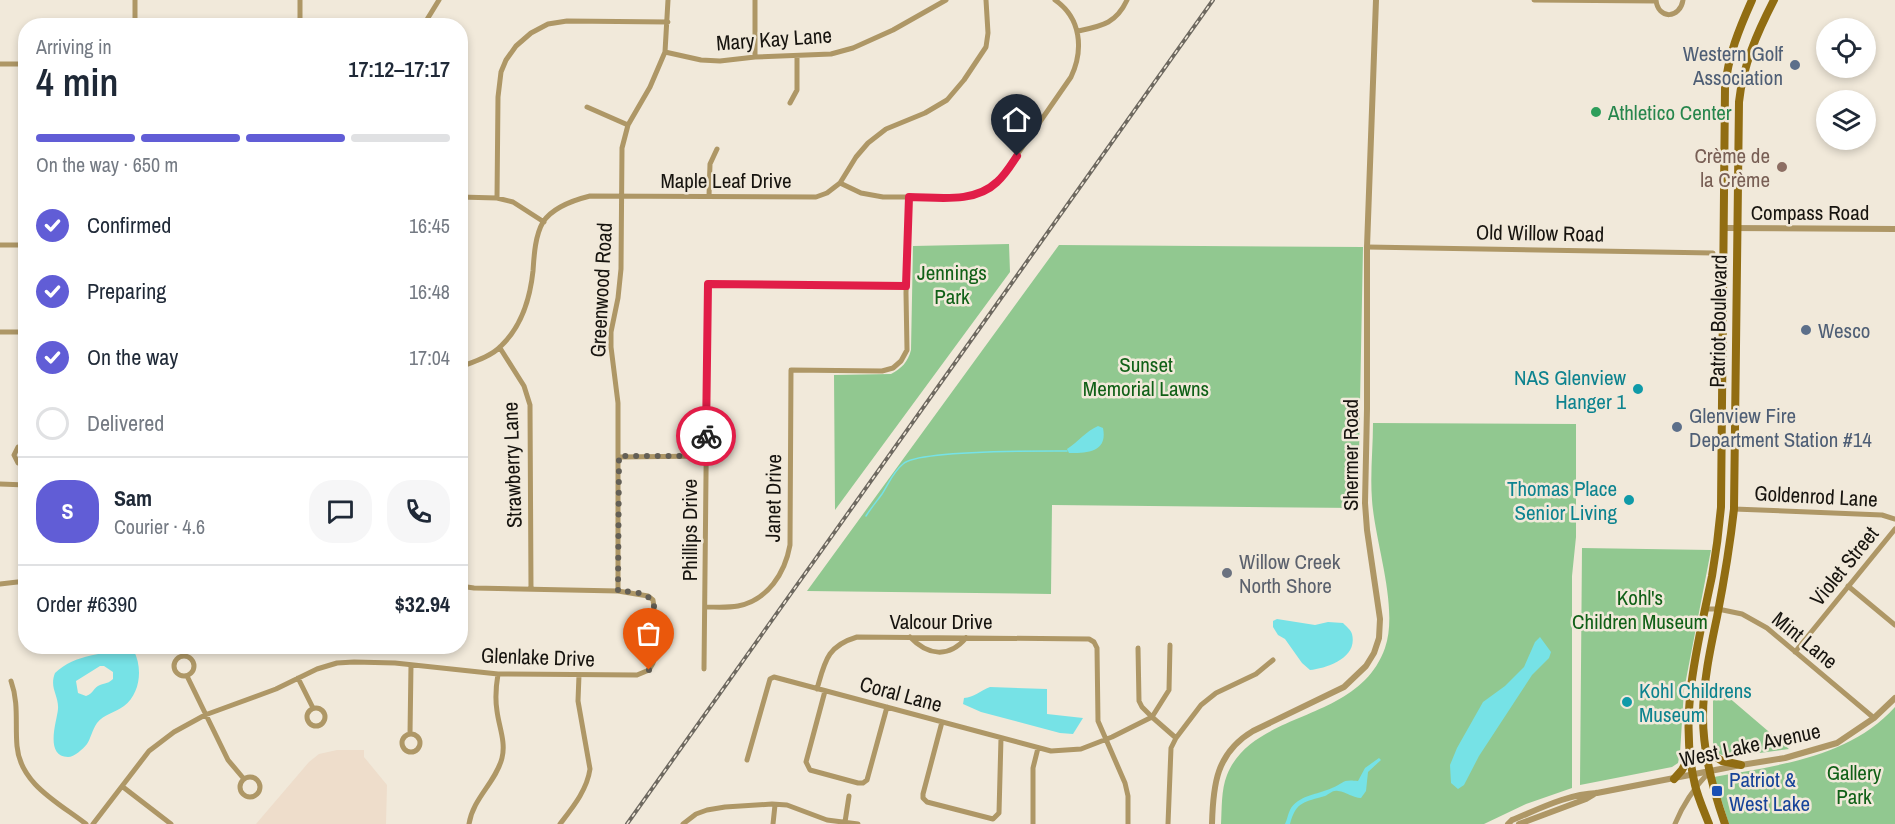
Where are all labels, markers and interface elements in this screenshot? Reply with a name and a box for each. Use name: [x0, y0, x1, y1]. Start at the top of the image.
map controls: [1816, 18, 1876, 150]
button: locate: [1816, 18, 1876, 78]
street label: Mary Kay Lane: [715, 20, 833, 58]
text: Arriving in: [36, 33, 112, 60]
place label: Western Golf Association: [1683, 39, 1783, 92]
text: 17:12–17:17: [348, 54, 450, 84]
text: 4 min: [36, 56, 118, 108]
marker: Western Golf Association: [1788, 58, 1802, 72]
button: layers: [1816, 90, 1876, 150]
pin: [991, 94, 1042, 156]
place label: Athletico Center: [1607, 98, 1732, 127]
icon: home: [1000, 103, 1033, 136]
marker: Athletico Center: [1589, 105, 1603, 119]
place label: Crème de la Crème: [1694, 141, 1770, 194]
text: On the way · 650 m: [36, 151, 178, 178]
marker: Crème de la Crème: [1775, 160, 1789, 174]
street label: Maple Leaf Drive: [660, 166, 792, 195]
street label: Compass Road: [1751, 198, 1869, 227]
icon: check: [36, 209, 69, 242]
text: Confirmed: [87, 210, 171, 240]
text: 16:45: [409, 212, 450, 239]
street label: Old Willow Road: [1476, 217, 1604, 249]
street label: Greenwood Road: [583, 222, 619, 358]
street label: Patriot Boulevard: [1702, 254, 1734, 388]
park label: Jennings Park: [917, 258, 987, 311]
icon: check: [36, 275, 69, 308]
text: Preparing: [87, 276, 166, 306]
text: 16:48: [409, 278, 450, 305]
place label: Wesco: [1818, 316, 1870, 345]
marker: Wesco: [1799, 323, 1813, 337]
icon: check: [36, 341, 69, 374]
text: On the way: [87, 342, 178, 372]
text: 17:04: [409, 344, 450, 371]
park label: Sunset Memorial Lawns: [1083, 350, 1209, 403]
place label: NAS Glenview Hanger 1: [1514, 363, 1627, 416]
marker: NAS Glenview Hanger 1: [1631, 382, 1645, 396]
street label: Shermer Road: [1336, 399, 1365, 511]
street label: Strawberry Lane: [495, 401, 529, 529]
place label: Glenview Fire Department Station #14: [1689, 401, 1872, 454]
courier: [676, 406, 736, 466]
text: Delivered: [87, 408, 164, 438]
icon: bike: [690, 420, 723, 453]
marker: Glenview Fire Department Station #14: [1670, 420, 1684, 434]
street label: Janet Drive: [758, 454, 788, 542]
place label: Thomas Place Senior Living: [1507, 474, 1617, 527]
street label: Goldenrod Lane: [1754, 478, 1878, 514]
street label: Phillips Drive: [675, 479, 704, 581]
button: chat: [309, 480, 372, 543]
button: phone: [387, 480, 450, 543]
text: Sam: [114, 483, 152, 513]
marker: Thomas Place Senior Living: [1622, 493, 1636, 507]
text: S: [61, 496, 74, 526]
text: Courier · 4.6: [114, 513, 205, 540]
street label: Violet Street: [1803, 520, 1885, 612]
place label: Willow Creek North Shore: [1239, 547, 1341, 600]
marker: Willow Creek North Shore: [1220, 566, 1234, 580]
park label: Kohl's Children Museum: [1572, 583, 1708, 636]
text: Order #6390: [36, 589, 137, 619]
text: $32.94: [395, 589, 450, 619]
street label: Mint Lane: [1766, 605, 1844, 675]
street label: Valcour Drive: [889, 607, 993, 636]
pin: [623, 608, 674, 670]
icon: bag: [632, 617, 665, 650]
street label: Glenlake Drive: [481, 641, 595, 673]
street label: Coral Lane: [857, 669, 945, 719]
place label: Kohl Childrens Museum: [1639, 676, 1752, 729]
marker: Kohl Childrens Museum: [1620, 695, 1634, 709]
street label: West Lake Avenue: [1677, 716, 1823, 774]
park label: Gallery Park: [1827, 758, 1882, 811]
place label: Patriot & West Lake: [1729, 765, 1810, 818]
marker: Patriot & West Lake: [1710, 784, 1724, 798]

